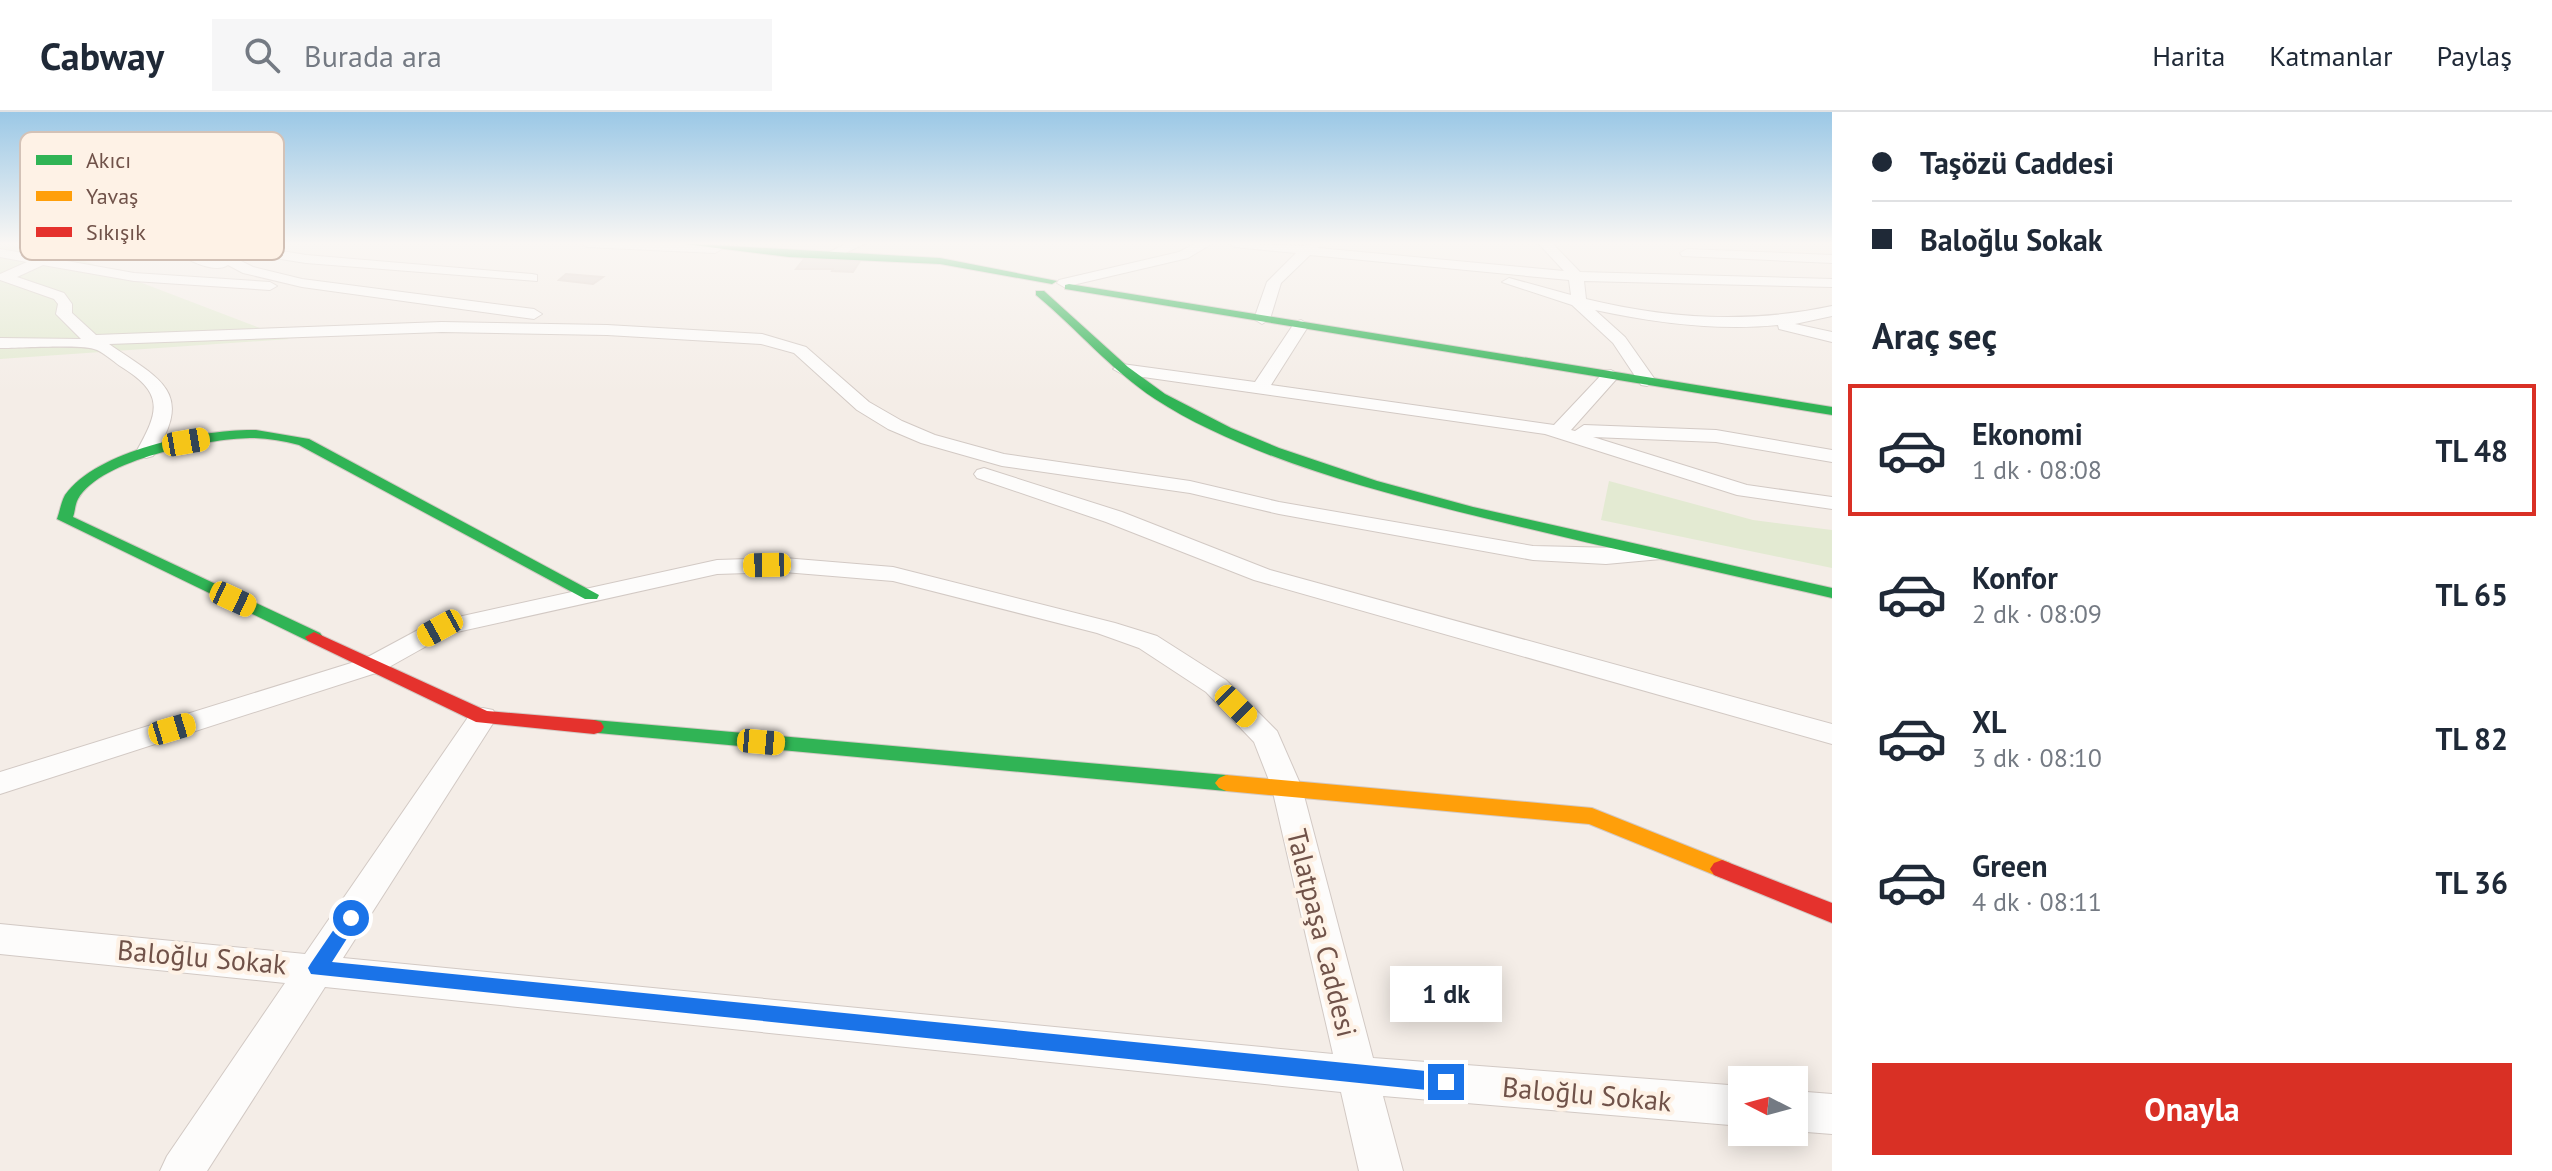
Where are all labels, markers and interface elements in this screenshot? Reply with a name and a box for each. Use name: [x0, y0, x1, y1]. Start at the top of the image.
search box: [212, 19, 772, 91]
text: Cabway: [40, 31, 164, 80]
icon: search: [240, 33, 284, 77]
text: Burada ara: [304, 36, 442, 75]
text: Harita: [2152, 37, 2225, 74]
text: Katmanlar: [2269, 37, 2393, 74]
text: Paylaş: [2437, 37, 2512, 74]
legend: [20, 132, 284, 260]
text: Taşözü Caddesi: [1920, 143, 2114, 182]
text: Akıcı: [86, 146, 131, 174]
text: Yavaş: [86, 182, 138, 210]
text: Sıkışık: [86, 218, 146, 246]
text: Baloğlu Sokak: [1920, 220, 2103, 259]
text: Araç seç: [1872, 312, 1997, 359]
icon: car: [1876, 414, 1948, 486]
text: Ekonomi: [1972, 414, 2083, 453]
car: [160, 426, 212, 458]
text: TL 48: [2435, 431, 2508, 470]
text: 1 dk · 08:08: [1972, 453, 2102, 486]
car: [743, 553, 791, 577]
icon: car: [1876, 558, 1948, 630]
text: Konfor: [1972, 558, 2058, 597]
text: TL 65: [2435, 575, 2508, 614]
car: [206, 578, 260, 620]
text: 2 dk · 08:09: [1972, 597, 2102, 630]
car: [413, 606, 467, 650]
car: [1211, 681, 1261, 731]
icon: car: [1876, 702, 1948, 774]
text: XL: [1972, 702, 2006, 741]
car: [146, 711, 198, 747]
text: TL 82: [2435, 719, 2508, 758]
car: [736, 728, 786, 756]
text: 3 dk · 08:10: [1972, 741, 2102, 774]
street label: Talatpaşa Caddesi: [1279, 825, 1366, 1041]
icon: car: [1876, 846, 1948, 918]
text: Green: [1972, 846, 2047, 885]
text: TL 36: [2435, 863, 2508, 902]
text: 4 dk · 08:11: [1972, 885, 2102, 918]
route start: [333, 900, 369, 936]
street label: Baloğlu Sokak: [116, 931, 289, 982]
callout: 1 dk: [1390, 966, 1502, 1022]
text: 1 dk: [1422, 977, 1470, 1010]
button: Onayla: [1872, 1063, 2512, 1155]
route end: [1428, 1064, 1464, 1100]
north arrow: [1728, 1066, 1808, 1146]
map controls: [1728, 1066, 1808, 1146]
street label: Baloğlu Sokak: [1501, 1068, 1674, 1119]

